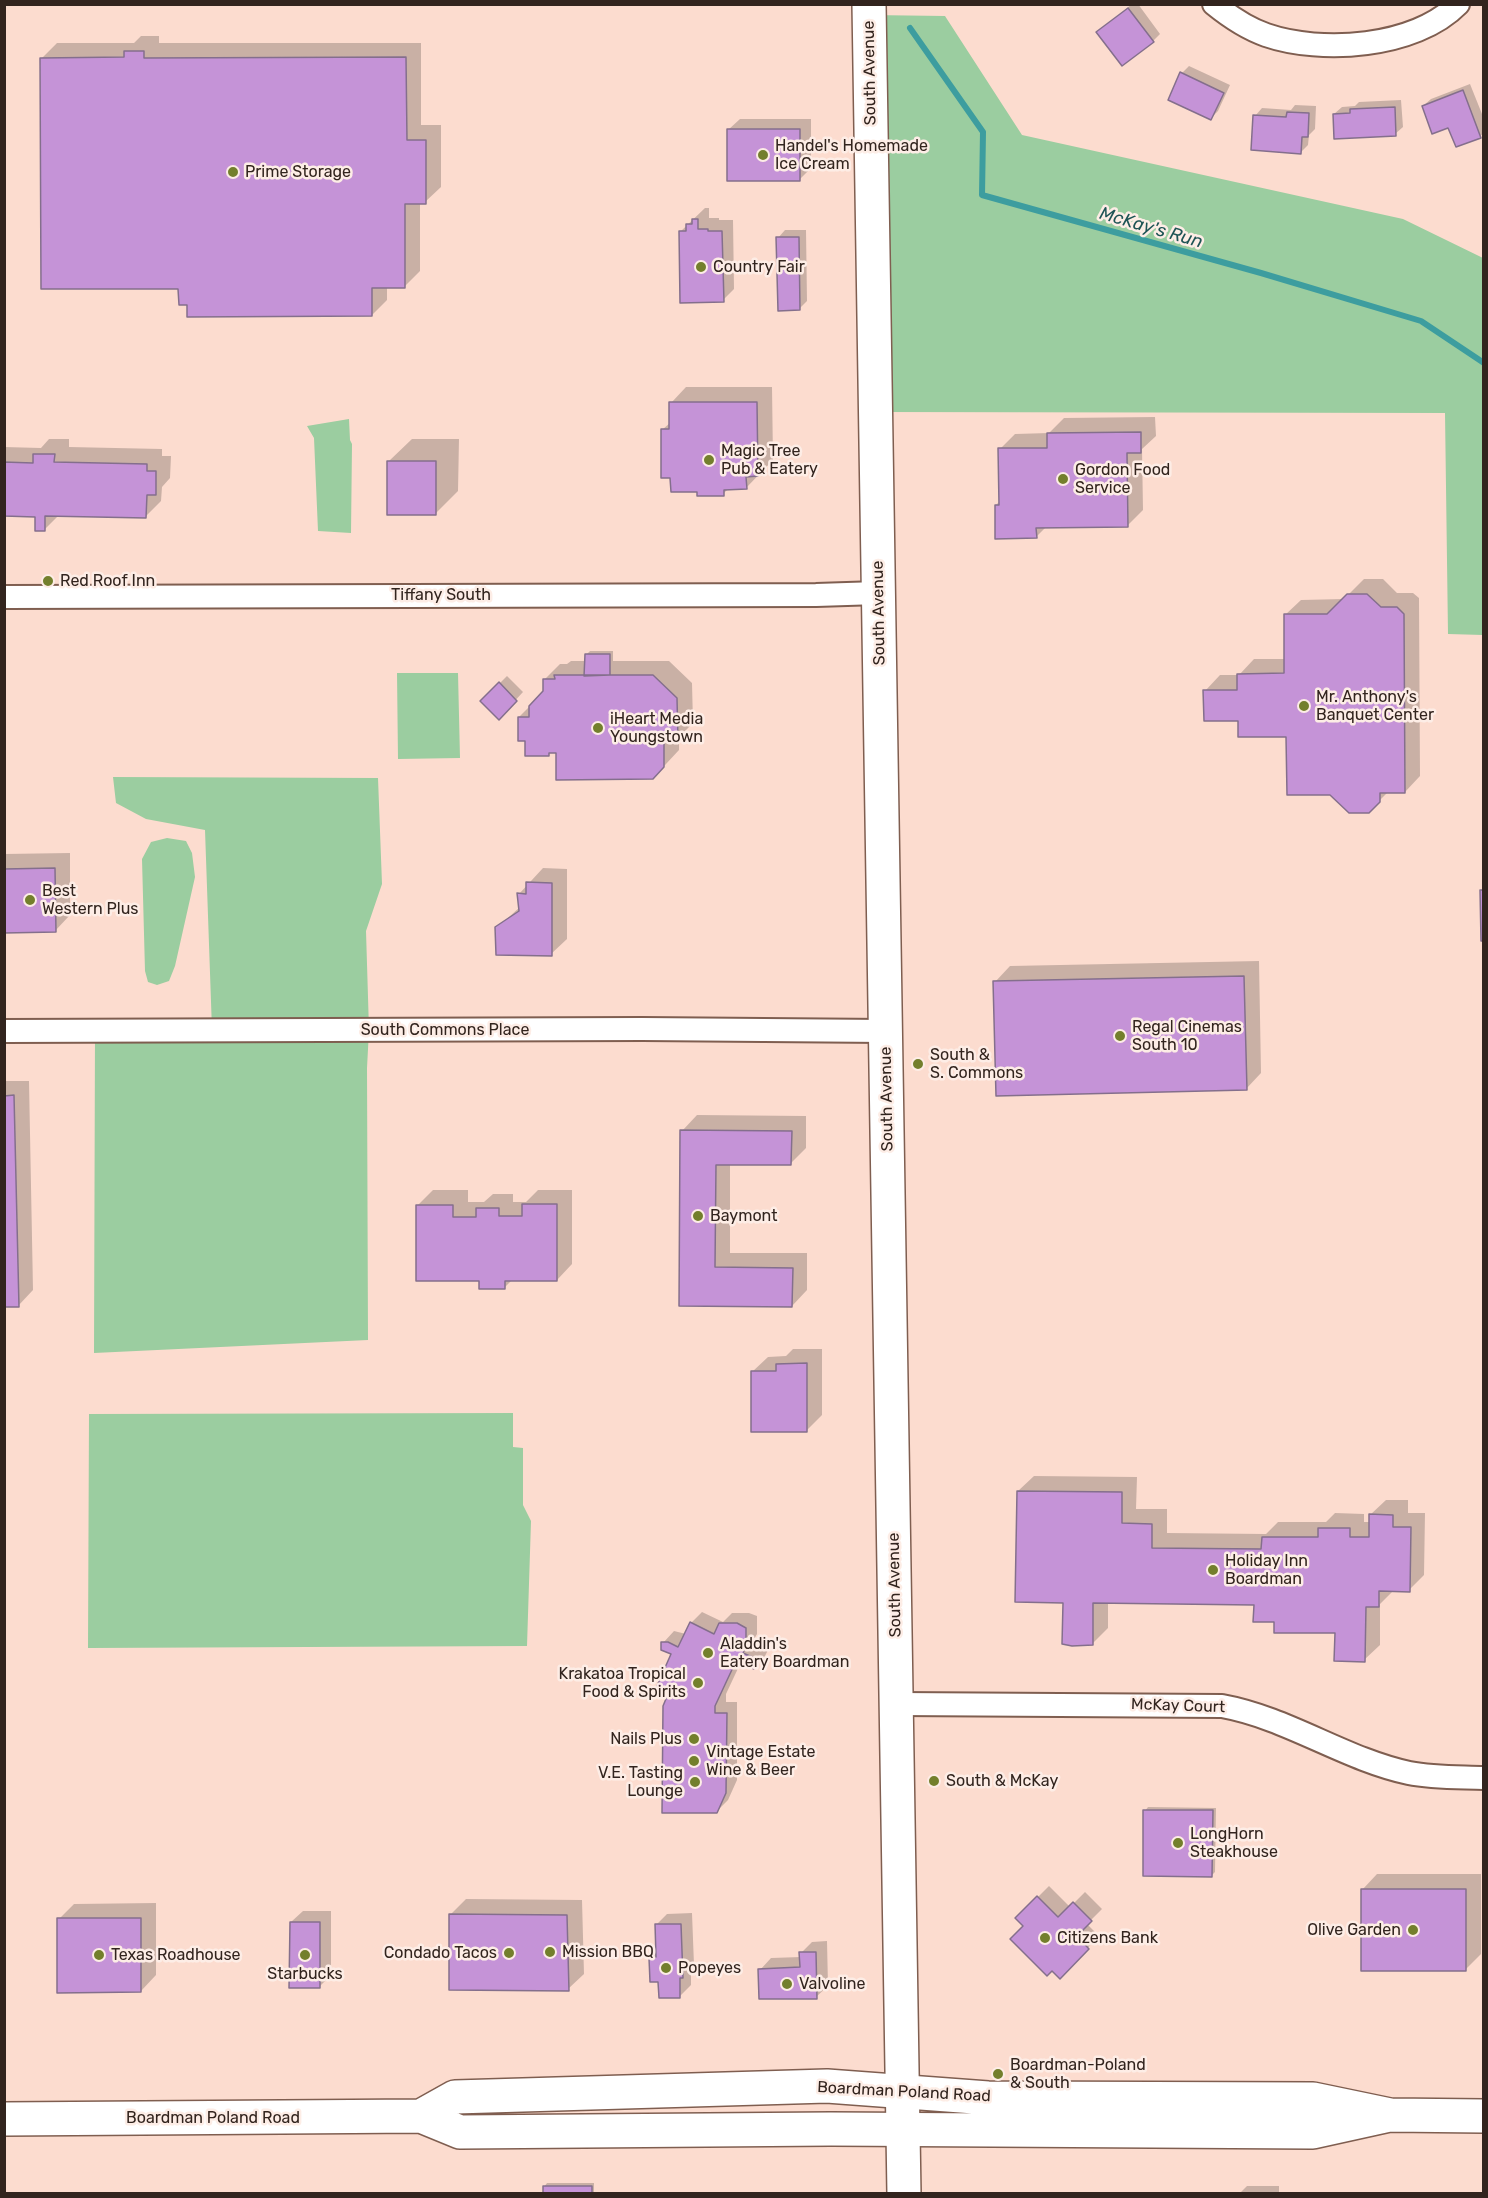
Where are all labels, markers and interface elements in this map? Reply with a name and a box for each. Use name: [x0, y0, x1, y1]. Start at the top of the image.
street label: South Avenue: [859, 20, 881, 126]
place label: Handel's Homemade Ice Cream: [775, 136, 928, 174]
marker: Handel's Homemade Ice Cream: [756, 148, 770, 162]
place label: Prime Storage: [245, 162, 351, 182]
marker: Prime Storage: [226, 165, 240, 179]
water label: McKay's Run: [1097, 203, 1205, 253]
place label: Country Fair: [713, 257, 805, 277]
marker: Country Fair: [694, 260, 708, 274]
place label: Magic Tree Pub & Eatery: [721, 441, 818, 479]
marker: Magic Tree Pub & Eatery: [702, 453, 716, 467]
place label: Gordon Food Service: [1075, 460, 1170, 498]
marker: Gordon Food Service: [1056, 472, 1070, 486]
street label: South Avenue: [868, 560, 890, 666]
place label: Red Roof Inn: [60, 571, 155, 591]
marker: Red Roof Inn: [41, 574, 55, 588]
street label: Tiffany South: [391, 585, 491, 605]
place label: Mr. Anthony's Banquet Center: [1316, 687, 1434, 725]
marker: Mr. Anthony's Banquet Center: [1297, 699, 1311, 713]
place label: iHeart Media Youngstown: [610, 709, 703, 747]
marker: iHeart Media Youngstown: [591, 721, 605, 735]
place label: Best Western Plus: [42, 881, 138, 919]
marker: Best Western Plus: [23, 893, 37, 907]
place label: Regal Cinemas South 10: [1132, 1017, 1242, 1055]
street label: South Commons Place: [361, 1020, 529, 1040]
marker: Regal Cinemas South 10: [1113, 1029, 1127, 1043]
place label: South & S. Commons: [930, 1045, 1023, 1083]
street label: South Avenue: [876, 1046, 898, 1152]
marker: South & S. Commons: [911, 1057, 925, 1071]
place label: Baymont: [710, 1206, 777, 1226]
marker: Baymont: [691, 1209, 705, 1223]
street label: South Avenue: [884, 1532, 906, 1638]
place label: Holiday Inn Boardman: [1225, 1551, 1308, 1589]
marker: Holiday Inn Boardman: [1206, 1563, 1220, 1577]
place label: Aladdin's Eatery Boardman: [720, 1634, 849, 1672]
marker: Aladdin's Eatery Boardman: [701, 1646, 715, 1660]
place label: Krakatoa Tropical Food & Spirits: [559, 1664, 686, 1702]
marker: Krakatoa Tropical Food & Spirits: [691, 1676, 705, 1690]
street label: McKay Court: [1131, 1695, 1225, 1717]
place label: Nails Plus: [610, 1729, 682, 1749]
marker: Nails Plus: [687, 1732, 701, 1746]
place label: Vintage Estate Wine & Beer: [706, 1742, 815, 1780]
marker: Vintage Estate Wine & Beer: [687, 1754, 701, 1768]
place label: V.E. Tasting Lounge: [598, 1763, 683, 1801]
place label: South & McKay: [946, 1771, 1058, 1791]
marker: South & McKay: [927, 1774, 941, 1788]
marker: V.E. Tasting Lounge: [688, 1775, 702, 1789]
place label: LongHorn Steakhouse: [1190, 1824, 1278, 1862]
marker: LongHorn Steakhouse: [1171, 1836, 1185, 1850]
place label: Olive Garden: [1307, 1920, 1401, 1940]
marker: Olive Garden: [1406, 1923, 1420, 1937]
place label: Citizens Bank: [1057, 1928, 1158, 1948]
marker: Citizens Bank: [1038, 1931, 1052, 1945]
place label: Mission BBQ: [562, 1942, 654, 1962]
place label: Condado Tacos: [384, 1943, 497, 1963]
place label: Texas Roadhouse: [111, 1945, 241, 1965]
marker: Mission BBQ: [543, 1945, 557, 1959]
marker: Condado Tacos: [502, 1946, 516, 1960]
marker: Texas Roadhouse: [92, 1948, 106, 1962]
marker: Starbucks: [298, 1948, 312, 1962]
place label: Popeyes: [678, 1958, 741, 1978]
marker: Popeyes: [659, 1961, 673, 1975]
place label: Starbucks: [267, 1964, 343, 1984]
place label: Valvoline: [799, 1974, 865, 1994]
marker: Valvoline: [780, 1977, 794, 1991]
place label: Boardman-Poland & South: [1010, 2055, 1146, 2093]
marker: Boardman-Poland & South: [991, 2067, 1005, 2081]
street label: Boardman Poland Road: [817, 2078, 991, 2106]
street label: Boardman Poland Road: [126, 2108, 300, 2128]

